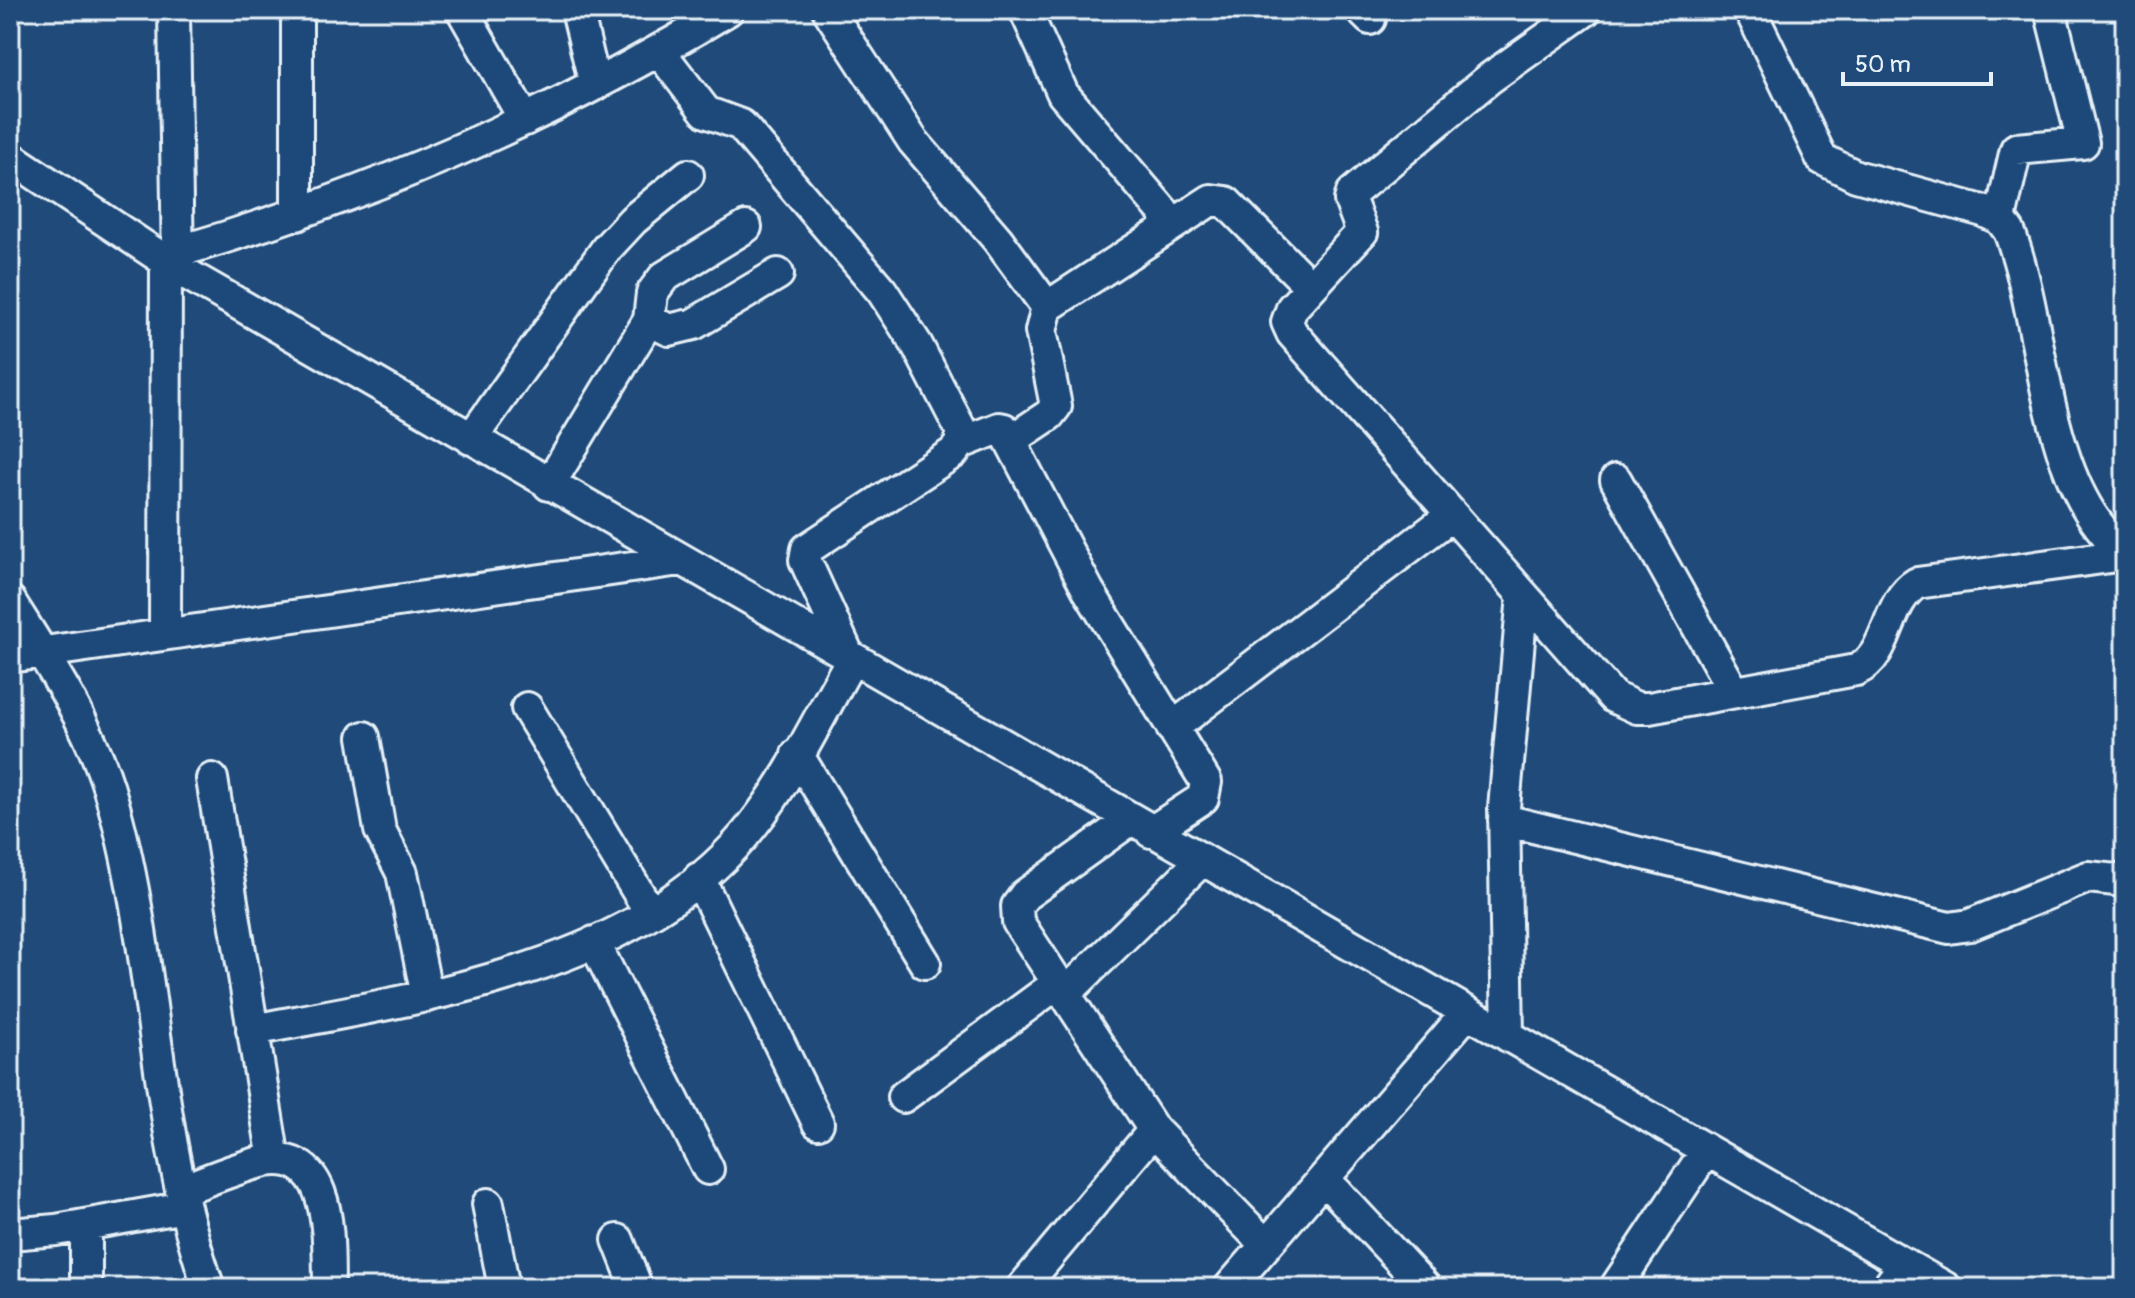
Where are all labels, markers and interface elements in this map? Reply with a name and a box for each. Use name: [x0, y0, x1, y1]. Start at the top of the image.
scale bar: [1843, 36, 1991, 86]
text: 50 m: [1855, 50, 1911, 79]

